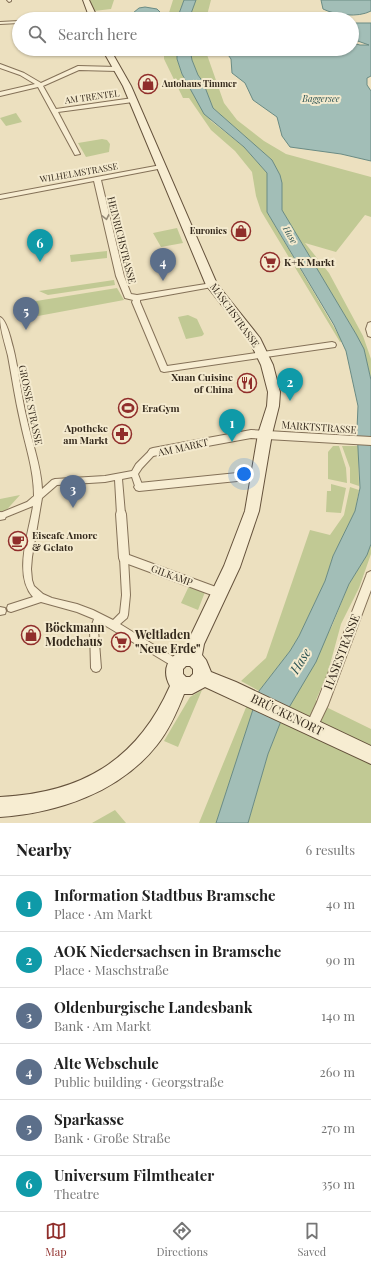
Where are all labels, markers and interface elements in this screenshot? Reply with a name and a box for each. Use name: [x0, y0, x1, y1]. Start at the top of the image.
search box: [12, 12, 359, 56]
icon: search: [26, 23, 48, 45]
text: Search here: [58, 24, 137, 44]
shop icon: Autohaus Timmer: [137, 73, 159, 95]
place label: Autohaus Timmer: [161, 77, 238, 89]
street label: AM TRENTEL: [63, 86, 121, 106]
water label: Baggersee: [301, 92, 340, 104]
street label: WILHELMSTRASSE: [38, 159, 119, 185]
street label: HEINRICHSTRASSE: [104, 195, 140, 285]
one-way arrow: [101, 214, 109, 220]
shop icon: Euronics: [230, 220, 252, 242]
water label: Hase: [281, 223, 301, 246]
place label: Euronics: [190, 224, 227, 236]
pin: 6: [27, 229, 53, 262]
pin: 4: [150, 248, 176, 281]
supermarket icon: K+K Markt: [259, 251, 281, 273]
place label: K+K Markt: [284, 255, 335, 269]
street label: MASCHSTRASSE: [207, 280, 263, 350]
pin: 5: [13, 297, 39, 330]
street label: GROSSE STRASSE: [16, 364, 46, 446]
pin: 2: [277, 368, 303, 401]
place label: Xuan Cuisine of China: [171, 370, 234, 396]
restaurant icon: Xuan Cuisine of China: [236, 372, 258, 394]
sports icon: EraGym: [117, 397, 139, 419]
place label: EraGym: [142, 401, 180, 415]
pin: 1: [219, 409, 245, 442]
street label: MARKTSTRASSE: [281, 417, 357, 437]
place label: Apotheke am Markt: [63, 421, 108, 447]
pharmacy icon: Apotheke am Markt: [111, 423, 133, 445]
street label: AM MARKT: [155, 435, 210, 459]
your location: [234, 464, 254, 484]
pin: 3: [60, 475, 86, 508]
place label: Eiscafe Amore & Gelato: [32, 528, 98, 554]
cafe icon: Eiscafe Amore & Gelato: [7, 530, 29, 552]
street label: GILKAMP: [149, 561, 195, 589]
street label: HASESTRASSE: [319, 611, 363, 692]
place label: Böckmann Modehaus: [45, 619, 105, 649]
shop icon: Böckmann Modehaus: [20, 624, 42, 646]
place label: Weltladen "Neue Erde": [134, 626, 201, 656]
supermarket icon: Weltladen "Neue Erde": [110, 631, 132, 653]
water label: Hase: [285, 645, 314, 677]
street label: BRÜCKENORT: [248, 690, 327, 739]
text: Nearby: [16, 838, 71, 860]
text: 6 results: [305, 841, 355, 858]
text: Information Stadtbus Bramsche: [54, 885, 276, 905]
text: 1: [27, 895, 31, 912]
text: 40 m: [326, 895, 355, 912]
text: Place · Am Markt: [54, 905, 152, 922]
text: AOK Niedersachsen in Bramsche: [54, 941, 281, 961]
text: 2: [26, 951, 32, 968]
text: 90 m: [326, 951, 355, 968]
text: Place · Maschstraße: [54, 961, 169, 978]
text: Oldenburgische Landesbank: [54, 997, 253, 1017]
text: 3: [26, 1007, 32, 1024]
text: 140 m: [321, 1007, 355, 1024]
text: Bank · Am Markt: [54, 1017, 151, 1034]
text: Alte Webschule: [54, 1053, 159, 1073]
text: 4: [26, 1063, 32, 1080]
text: 260 m: [319, 1063, 355, 1080]
text: Public building · Georgstraße: [54, 1073, 224, 1090]
text: Sparkasse: [54, 1109, 124, 1129]
text: 5: [26, 1119, 32, 1136]
text: 270 m: [321, 1119, 355, 1136]
text: Bank · Große Straße: [54, 1129, 170, 1146]
text: Universum Filmtheater: [54, 1165, 214, 1185]
text: 6: [25, 1175, 33, 1192]
text: 350 m: [321, 1175, 355, 1192]
text: Theatre: [54, 1185, 99, 1202]
tab: Map: [45, 1220, 67, 1259]
tab: Directions: [156, 1220, 208, 1259]
tab: Saved: [298, 1220, 326, 1259]

